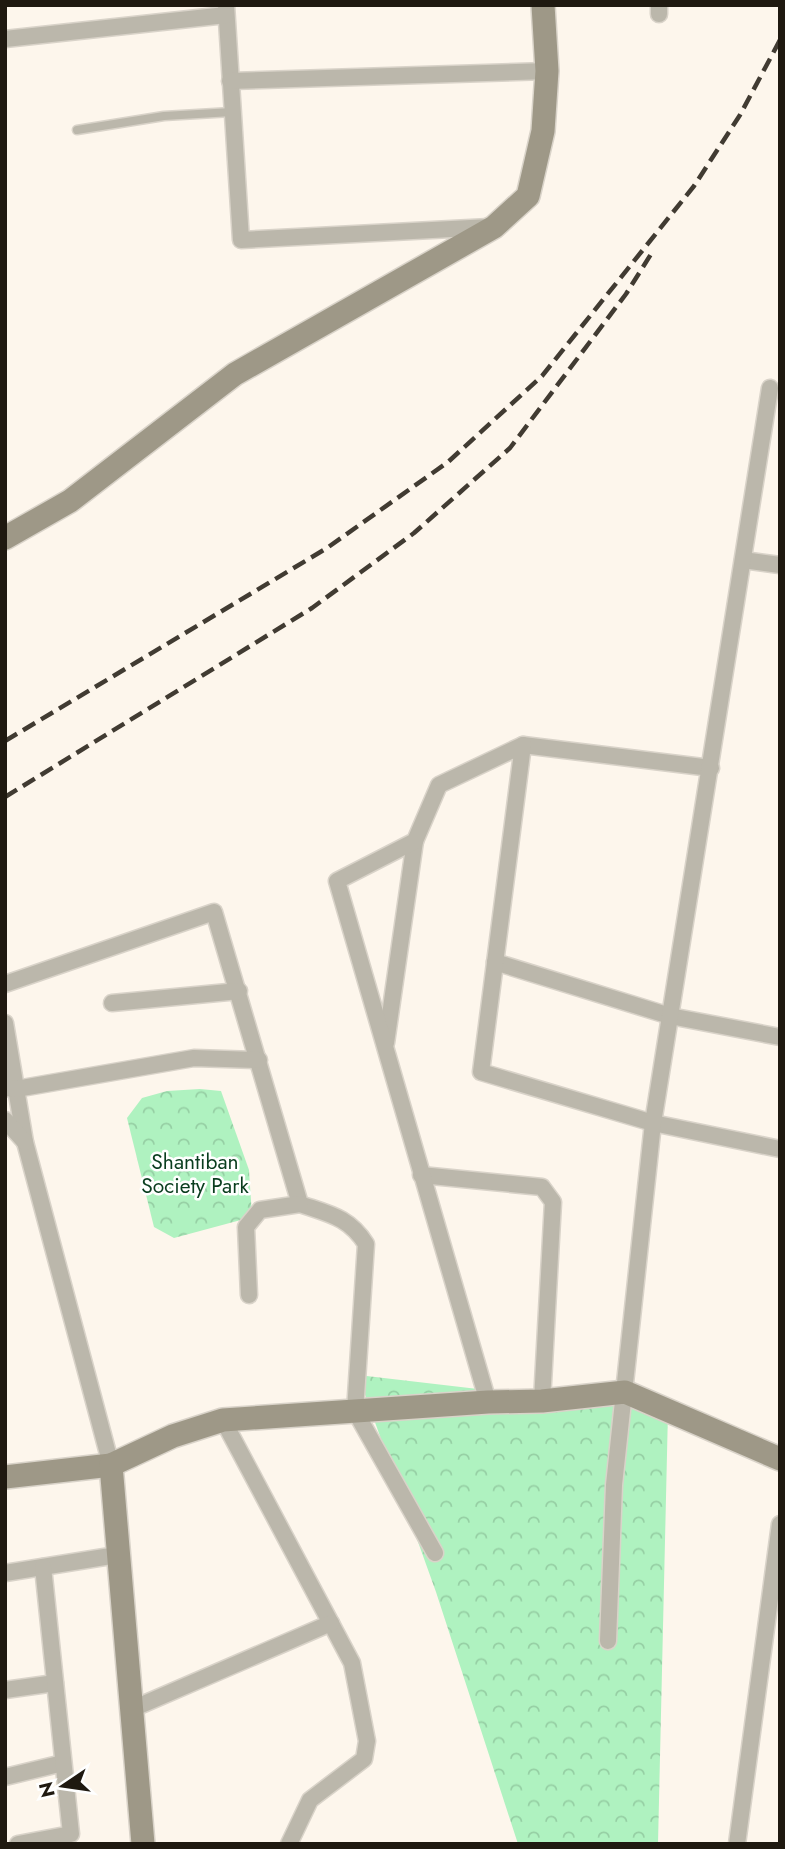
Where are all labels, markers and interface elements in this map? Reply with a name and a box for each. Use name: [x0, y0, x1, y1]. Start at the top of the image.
park label: Shantiban Society Park: [141, 1147, 249, 1201]
north arrow: [28, 1751, 98, 1821]
text: N: [32, 1779, 62, 1800]

